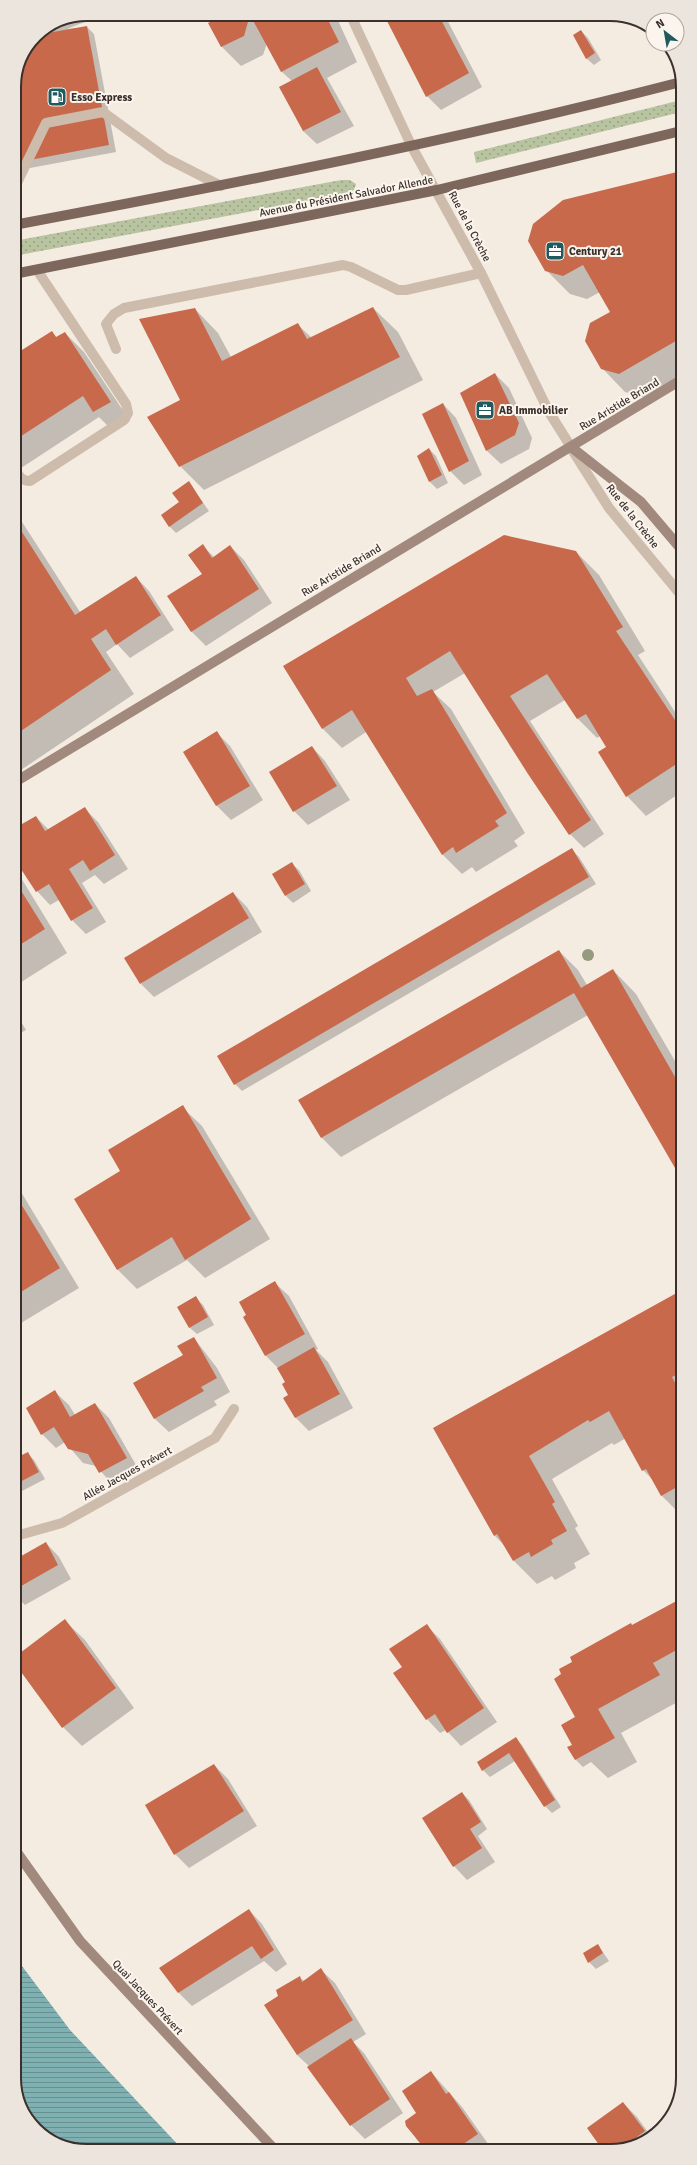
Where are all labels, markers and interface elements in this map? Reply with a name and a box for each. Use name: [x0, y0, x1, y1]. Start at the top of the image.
north arrow: [645, 12, 685, 52]
text: N: [653, 16, 667, 31]
fuel station icon: Esso Express: [46, 86, 68, 108]
place label: Esso Express: [71, 91, 132, 104]
street label: Avenue du Président Salvador Allende: [258, 173, 434, 220]
street label: Rue de la Crèche: [446, 189, 494, 264]
office icon: Century 21: [544, 240, 566, 262]
place label: Century 21: [569, 245, 622, 258]
street label: Rue Aristide Briand: [577, 375, 662, 433]
office icon: AB Immobilier: [474, 399, 496, 421]
place label: AB Immobilier: [499, 404, 568, 417]
street label: Rue de la Crèche: [603, 482, 662, 551]
street label: Rue Aristide Briand: [299, 541, 384, 599]
street label: Allée Jacques Prévert: [80, 1443, 174, 1503]
street label: Quai Jacques Prévert: [110, 1957, 186, 2038]

